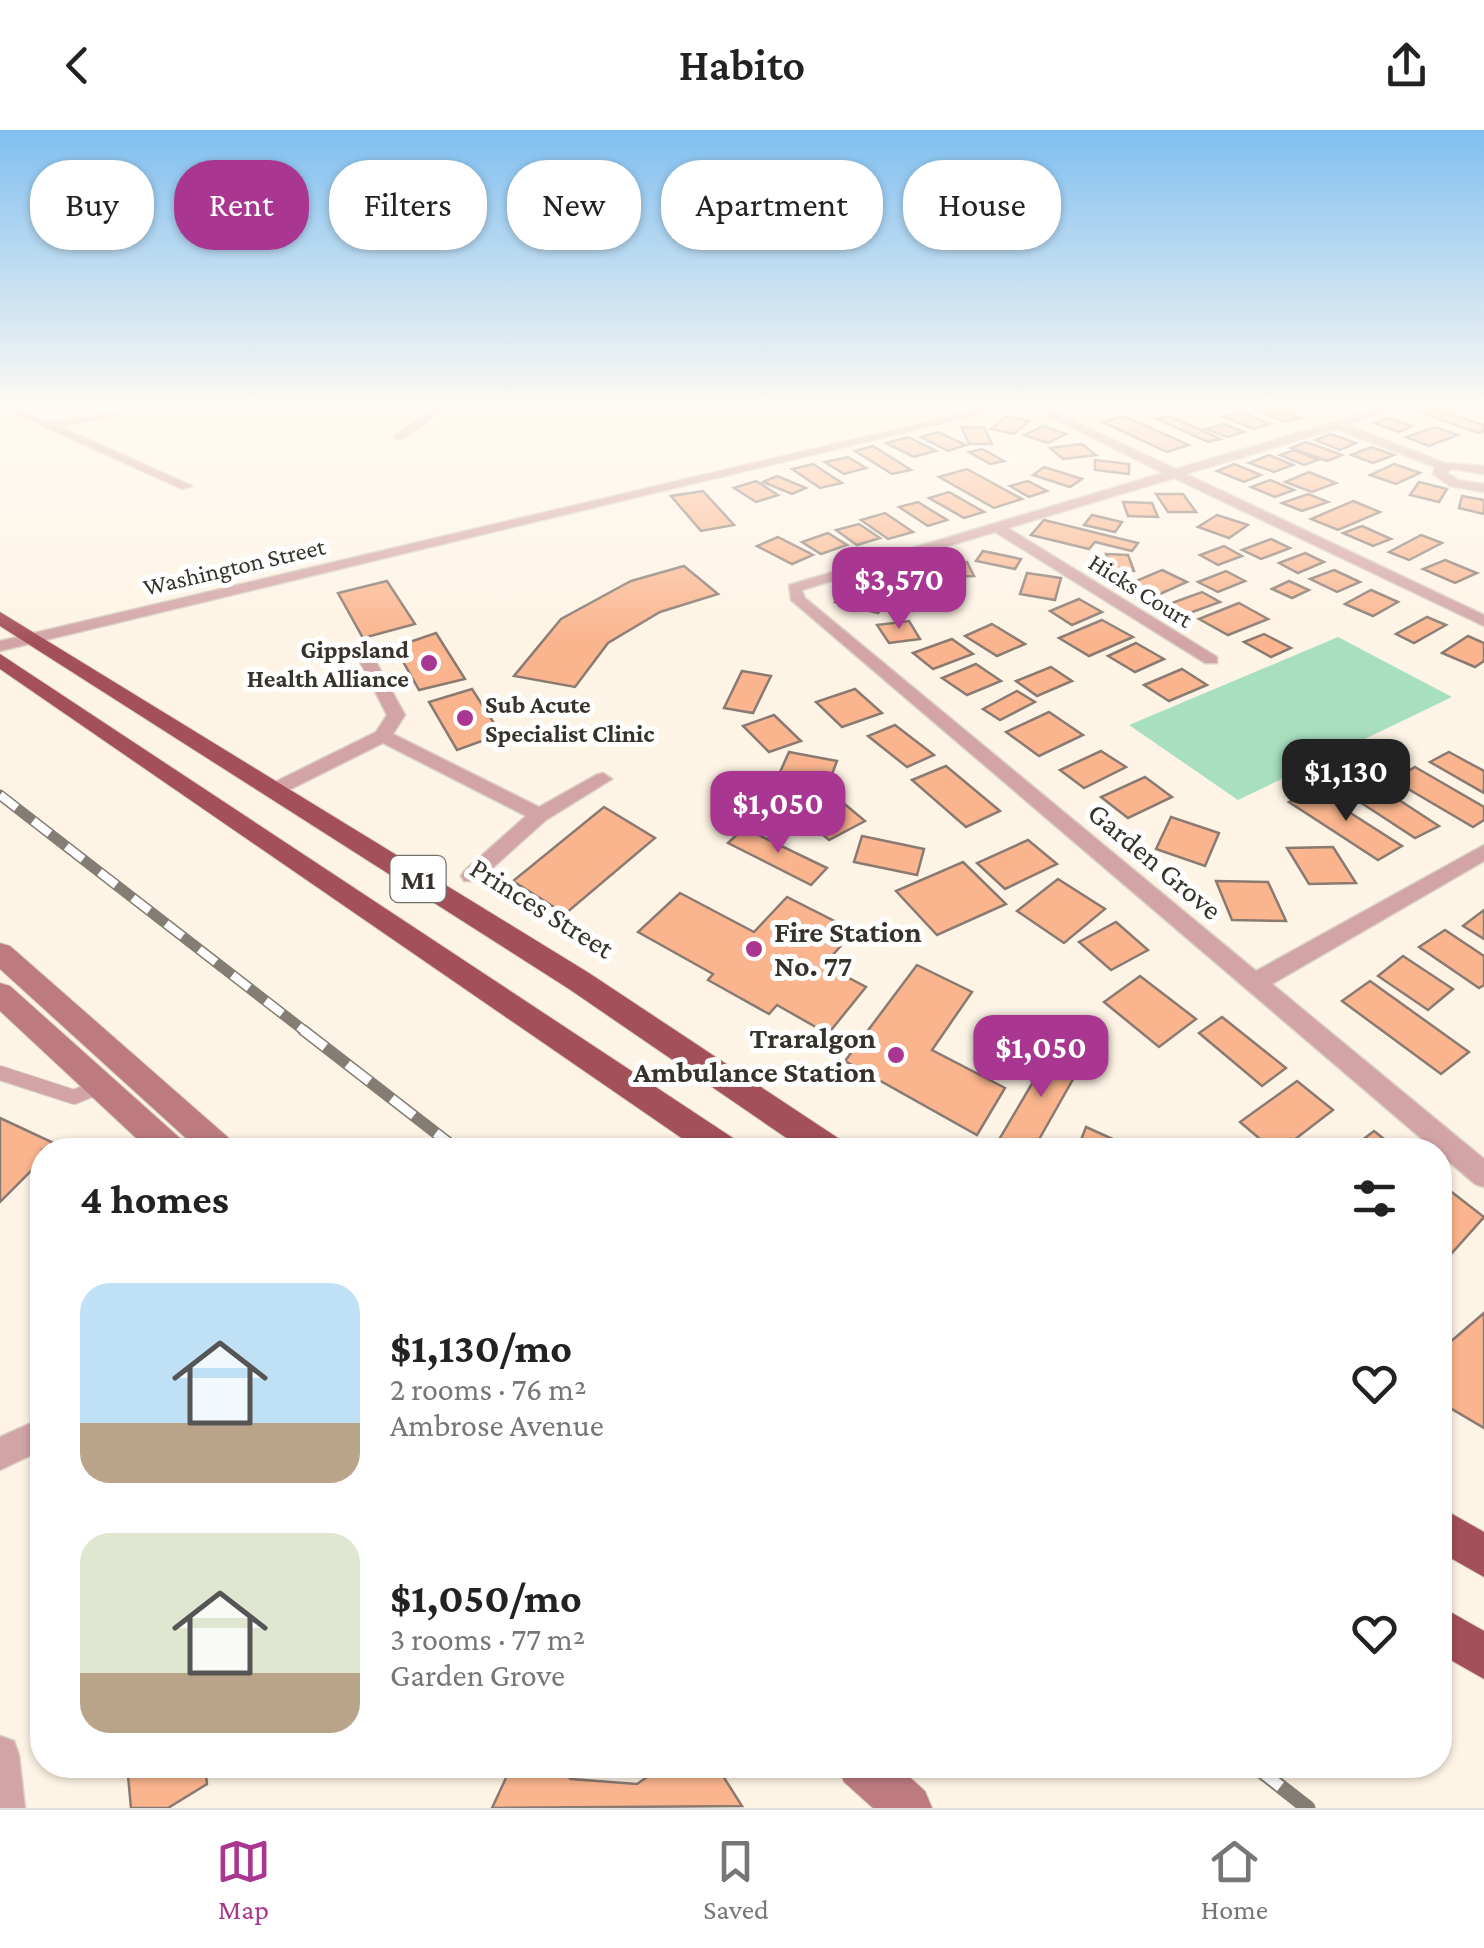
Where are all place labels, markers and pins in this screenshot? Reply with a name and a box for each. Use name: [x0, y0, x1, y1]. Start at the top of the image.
pin: $3,570: [818, 547, 980, 632]
place label: Gippsland Health Alliance: [247, 636, 409, 692]
marker: Gippsland Health Alliance: [418, 652, 440, 674]
place label: Sub Acute Specialist Clinic: [485, 691, 655, 747]
marker: Sub Acute Specialist Clinic: [454, 707, 476, 729]
pin: $1,130: [1265, 739, 1427, 824]
pin: $1,050: [697, 771, 859, 856]
place label: Fire Station No. 77: [774, 915, 922, 982]
marker: Fire Station No. 77: [743, 938, 765, 960]
pin: $1,050: [960, 1015, 1122, 1100]
place label: Traralgon Ambulance Station: [632, 1021, 876, 1088]
marker: Traralgon Ambulance Station: [885, 1044, 907, 1066]

